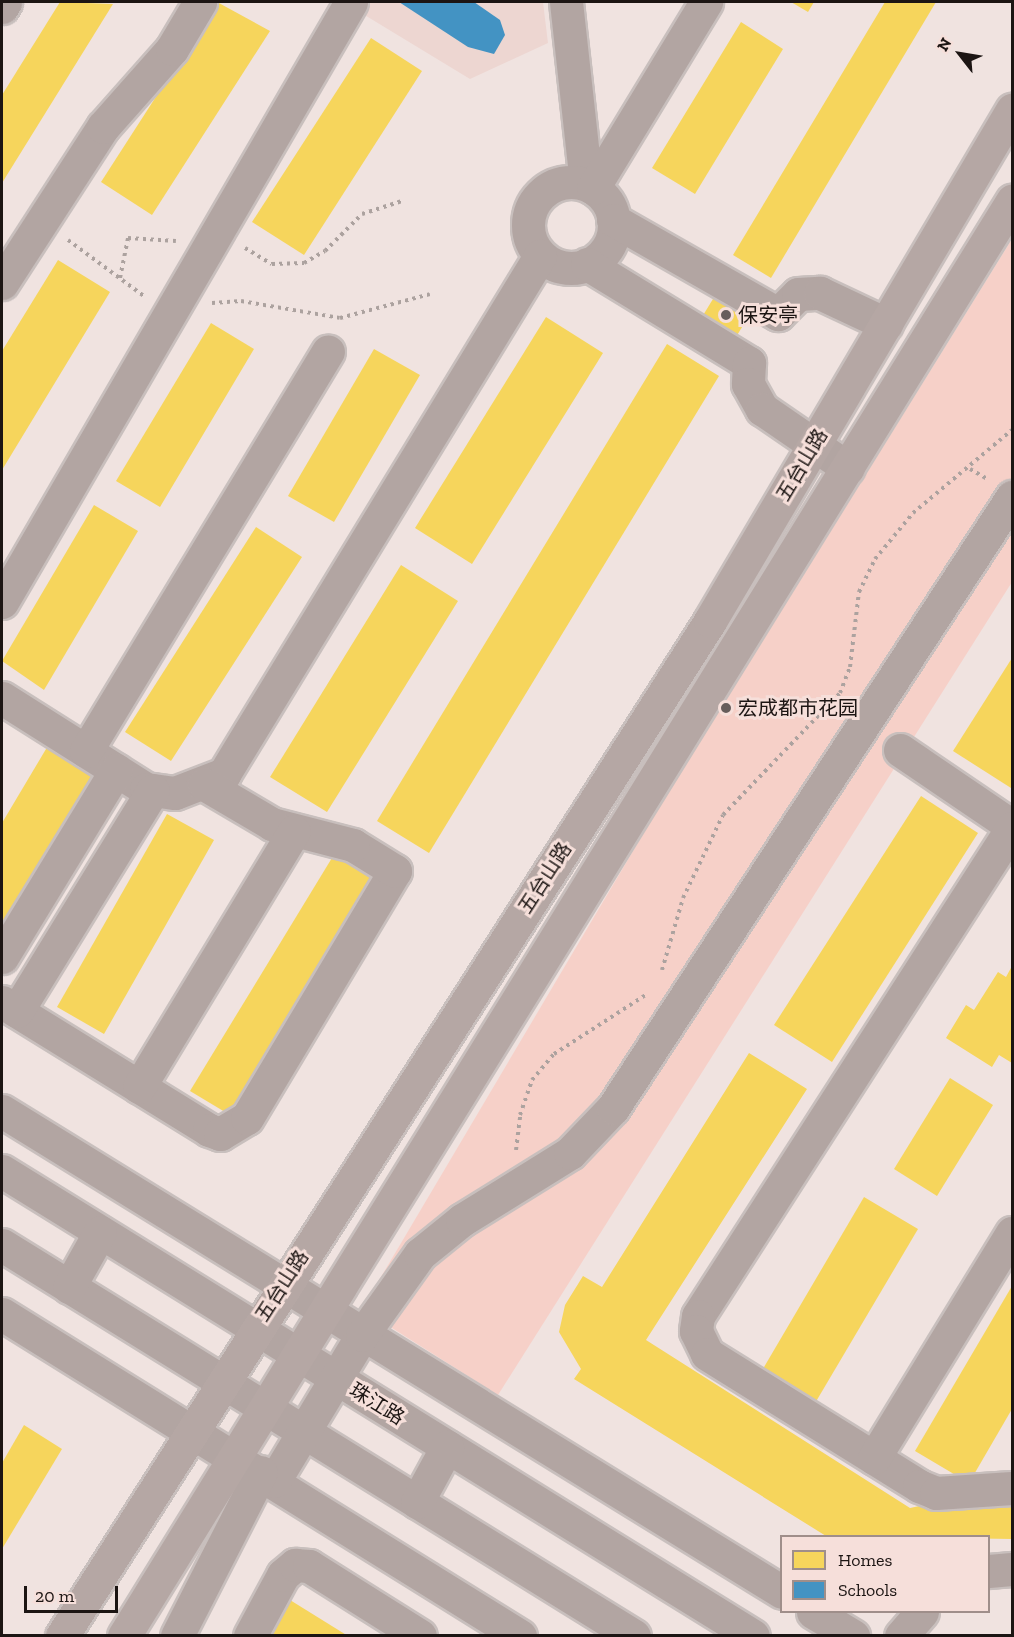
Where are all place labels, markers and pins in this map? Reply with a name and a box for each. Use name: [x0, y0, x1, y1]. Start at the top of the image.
place label: 保安亭: [738, 303, 798, 327]
marker: 保安亭: [719, 308, 733, 322]
place label: 宏成都市花园: [738, 696, 858, 720]
marker: 宏成都市花园: [719, 701, 733, 715]

